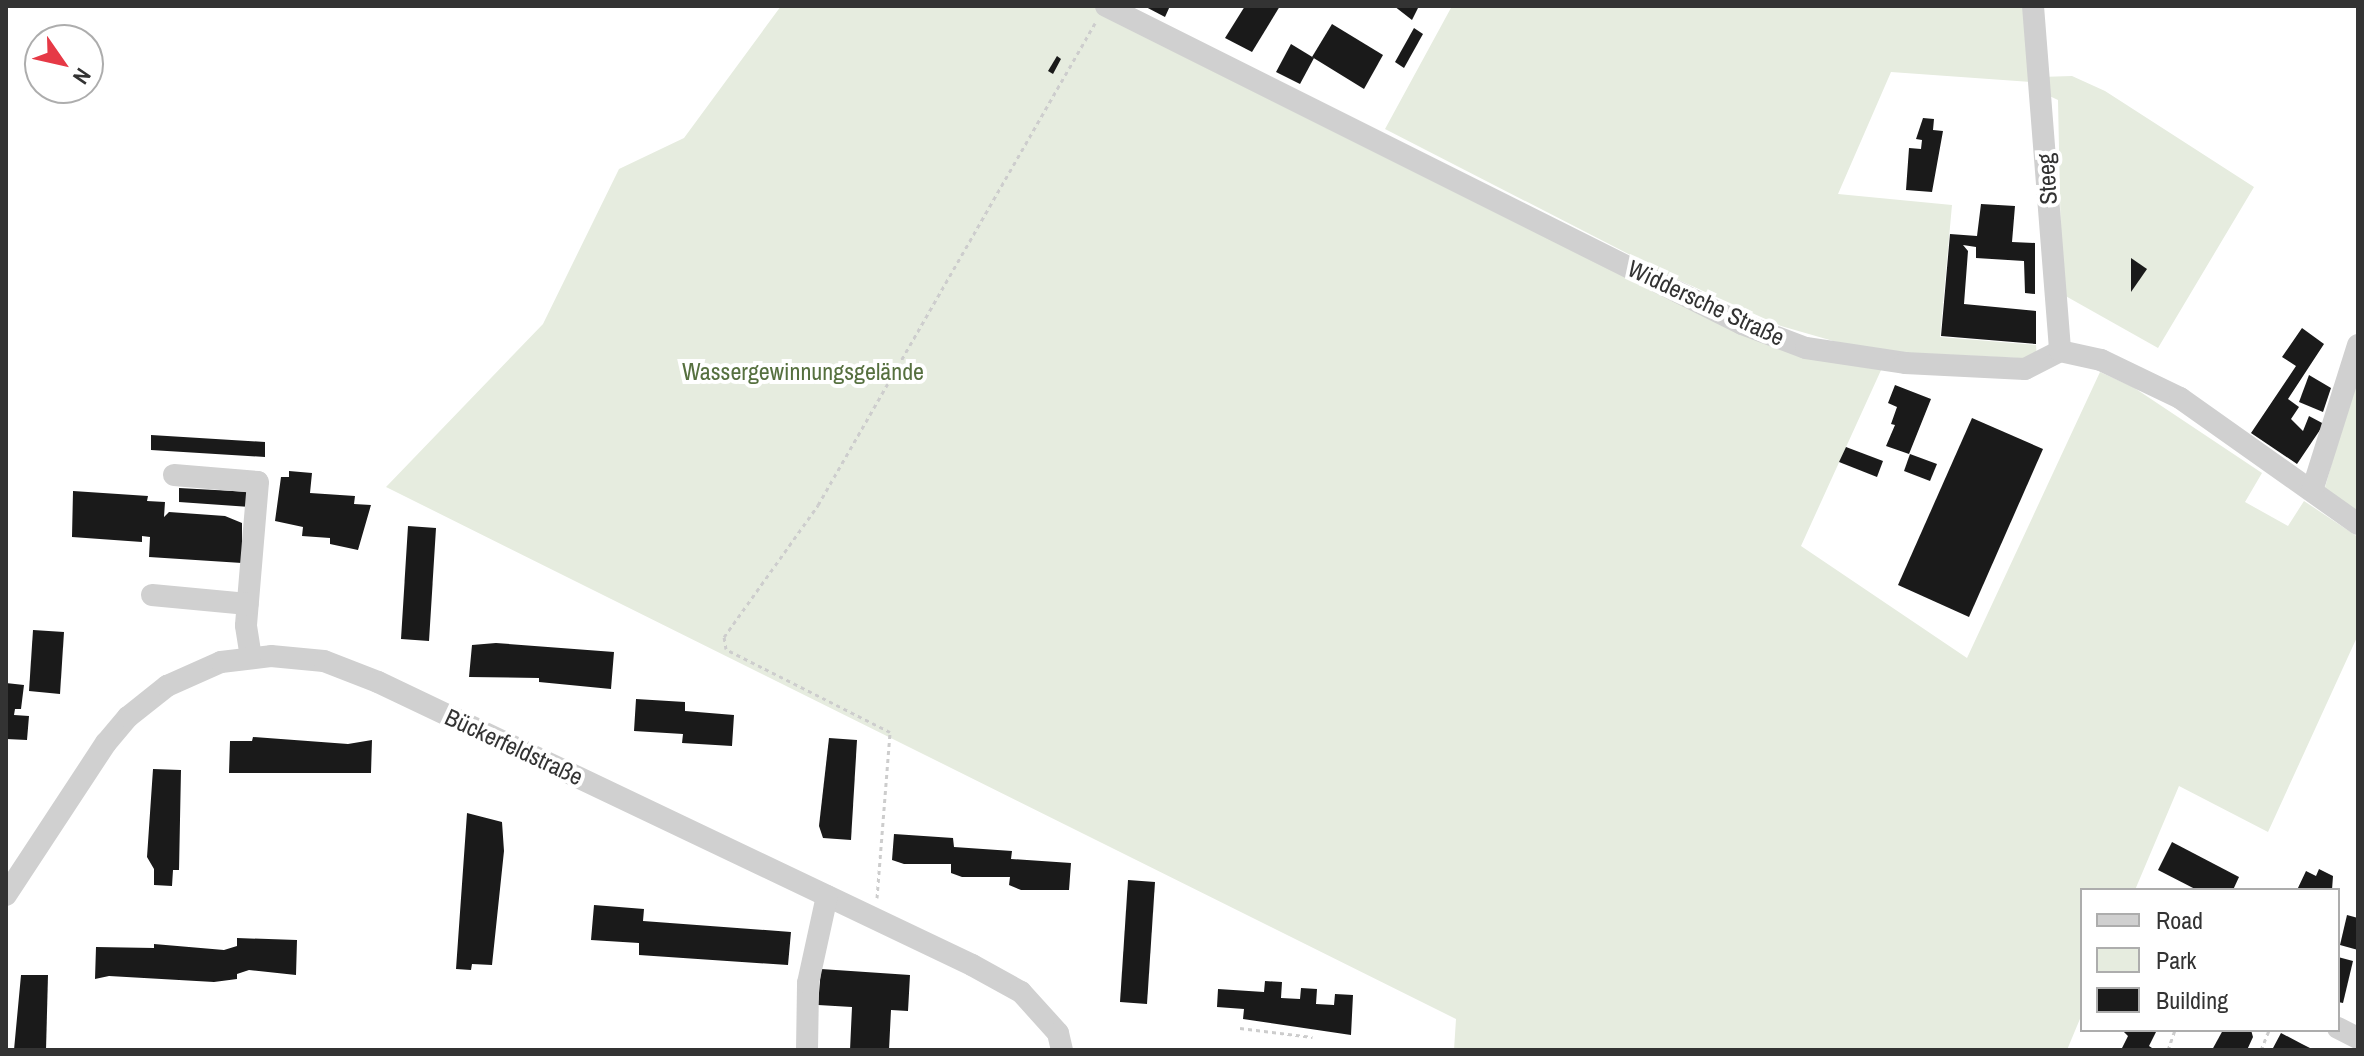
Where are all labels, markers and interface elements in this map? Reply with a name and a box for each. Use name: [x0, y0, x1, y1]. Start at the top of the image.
north arrow: [24, 24, 104, 104]
text: N: [66, 63, 98, 90]
street label: Steeg: [2031, 152, 2063, 206]
street label: Widdersche Straße: [1623, 254, 1789, 352]
park label: Wassergewinnungsgelände: [682, 358, 924, 386]
street label: Bückerfeldstraße: [441, 703, 587, 791]
legend: [2080, 888, 2340, 1032]
text: Road: [2156, 904, 2203, 936]
text: Park: [2156, 944, 2196, 976]
text: Building: [2156, 984, 2228, 1016]

